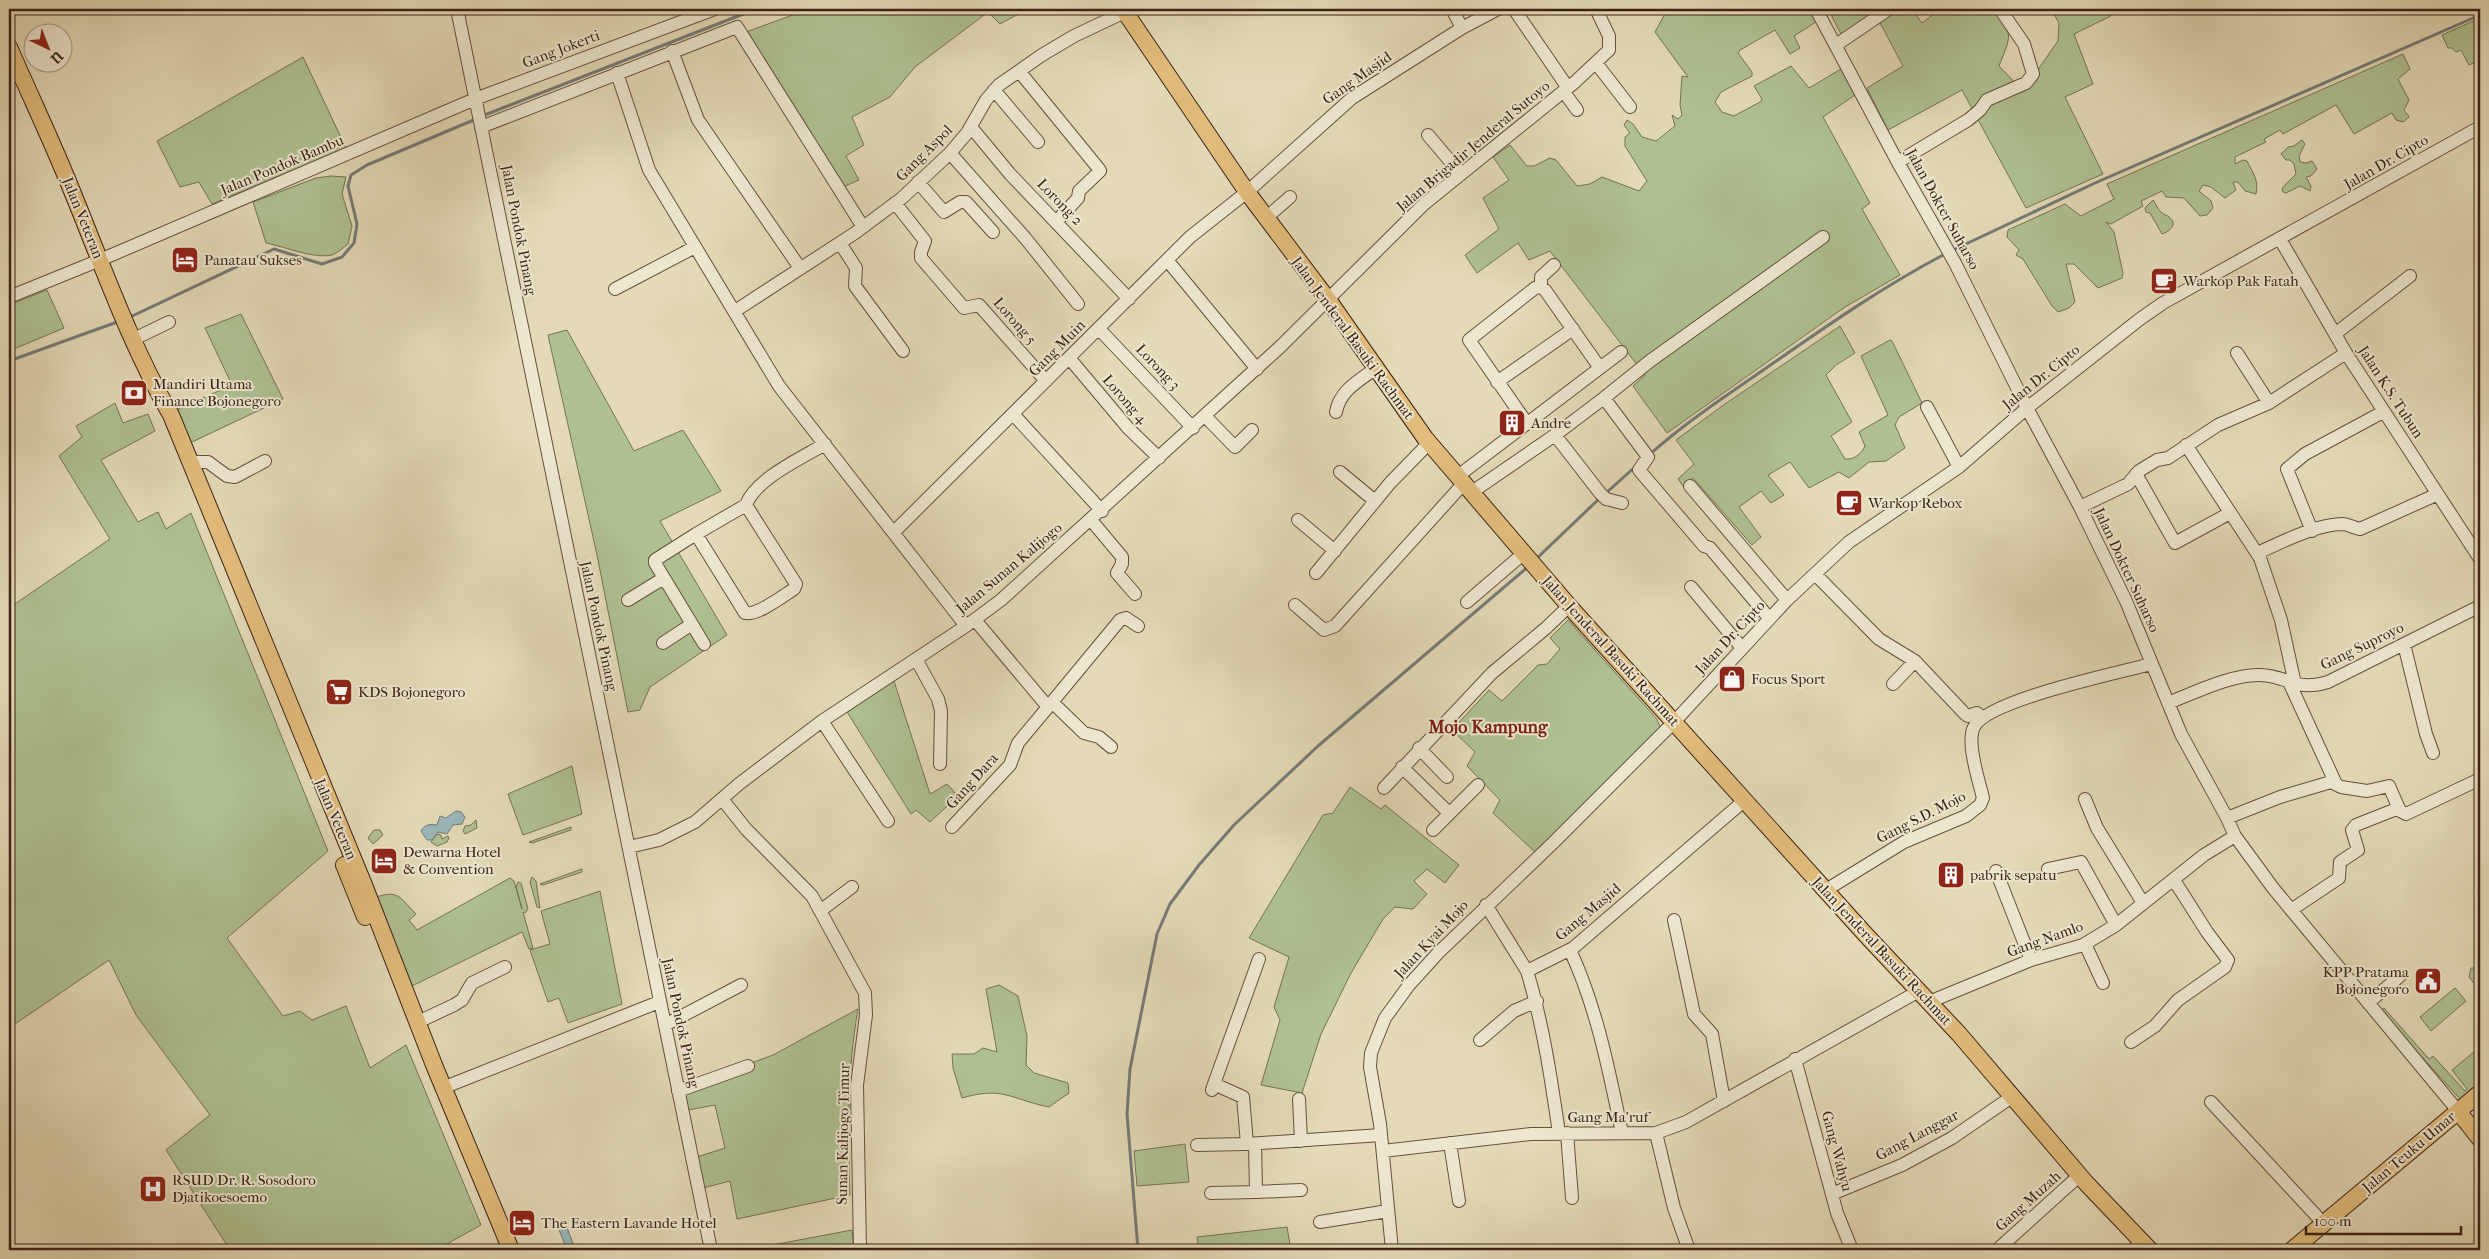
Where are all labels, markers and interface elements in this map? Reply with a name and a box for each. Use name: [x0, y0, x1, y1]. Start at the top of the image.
north arrow: [22, 22, 72, 72]
street label: Gang Jokerti: [520, 26, 603, 72]
text: U: [47, 47, 67, 67]
street label: Gang Masjid: [1319, 47, 1396, 108]
street label: Jalan Brigadir Jenderal Sutoyo: [1392, 76, 1554, 216]
street label: Gang Aspol: [892, 121, 956, 185]
street label: Jalan Dr. Cipto: [2340, 130, 2432, 194]
street label: Jalan Pondok Bambu: [217, 131, 347, 199]
street label: Jalan Dokter Suharso: [1902, 145, 1984, 273]
street label: Jalan Pondok Pinang: [497, 162, 541, 298]
street label: Jalan Veteran: [58, 174, 108, 262]
street label: Lorong 2: [1033, 175, 1087, 229]
hotel icon: Panatau Sukses: [170, 245, 200, 275]
place label: Panatau Sukses: [204, 251, 302, 269]
street label: Jalan Jenderal Basuki Rachmat: [1287, 252, 1419, 423]
cafe icon: Warkop Pak Fatah: [2149, 266, 2179, 296]
place label: Warkop Pak Fatah: [2182, 272, 2299, 290]
street label: Lorong 5: [990, 294, 1040, 348]
street label: Gang Muin: [1025, 316, 1089, 380]
street label: Lorong 3: [1132, 340, 1184, 394]
street label: Jalan Dr. Cipto: [1998, 340, 2084, 414]
street label: Jalan K.S. Tubun: [2354, 342, 2428, 442]
street label: Lorong 4: [1099, 371, 1152, 428]
place label: Mandiri Utama Finance Bojonegoro: [153, 375, 281, 410]
bank icon: Mandiri Utama Finance Bojonegoro: [119, 378, 149, 408]
building icon: Andre: [1497, 408, 1527, 438]
place label: Andre: [1530, 414, 1572, 432]
cafe icon: Warkop Rebox: [1834, 488, 1864, 518]
place label: Warkop Rebox: [1867, 494, 1963, 512]
street label: Jalan Dokter Suharso: [2090, 504, 2164, 636]
street label: Jalan Sunan Kalijogo: [952, 518, 1066, 618]
street label: Jalan Pondok Pinang: [576, 558, 622, 694]
street label: Jalan Jenderal Basuki Rachmat: [1538, 571, 1684, 731]
street label: Jalan Dr. Cipto: [1691, 596, 1769, 678]
street label: Gang Suproyo: [2317, 618, 2407, 674]
shop icon: Focus Sport: [1717, 664, 1747, 694]
place label: Focus Sport: [1751, 670, 1826, 688]
supermarket icon: KDS Bojonegoro: [324, 677, 354, 707]
place label: KDS Bojonegoro: [358, 683, 466, 701]
district label: Mojo Kampung: [1427, 717, 1549, 738]
street label: Gang Dara: [942, 748, 1003, 813]
street label: Jalan Veteran: [310, 775, 361, 863]
street label: Gang S.D. Mojo: [1873, 787, 1969, 847]
place label: Dewarna Hotel & Convention: [403, 843, 501, 878]
hotel icon: Dewarna Hotel & Convention: [369, 846, 399, 876]
building icon: pabrik sepatu: [1936, 860, 1966, 890]
place label: pabrik sepatu: [1969, 866, 2057, 884]
street label: Jalan Jenderal Basuki Rachmat: [1808, 872, 1956, 1030]
street label: Gang Masjid: [1552, 879, 1625, 945]
street label: Jalan Kyai Mojo: [1389, 896, 1472, 983]
street label: Gang Namlo: [2005, 917, 2086, 961]
street label: Jalan Pondok Pinang: [658, 955, 704, 1091]
place label: KPP Pratama Bojonegoro: [2323, 963, 2410, 998]
public building icon: KPP Pratama Bojonegoro: [2413, 966, 2443, 996]
street label: Sunan Kalijogo Timur: [833, 1062, 853, 1205]
street label: Gang Langgar: [1872, 1105, 1962, 1164]
street label: Jalan Teuku Umar: [2358, 1107, 2460, 1197]
street label: Gang Ma'ruf: [1567, 1108, 1652, 1126]
street label: Gang Wahyu: [1818, 1109, 1857, 1194]
street label: Gang Muzah: [1992, 1167, 2065, 1235]
place label: RSUD Dr. R. Sosodoro Djatikoesoemo: [172, 1171, 316, 1206]
hospital icon: RSUD Dr. R. Sosodoro Djatikoesoemo: [138, 1174, 168, 1204]
scale bar: [2306, 1204, 2462, 1236]
hotel icon: The Eastern Lavande Hotel: [507, 1208, 537, 1238]
text: 100 m: [2314, 1212, 2352, 1230]
place label: The Eastern Lavande Hotel: [541, 1214, 717, 1232]

